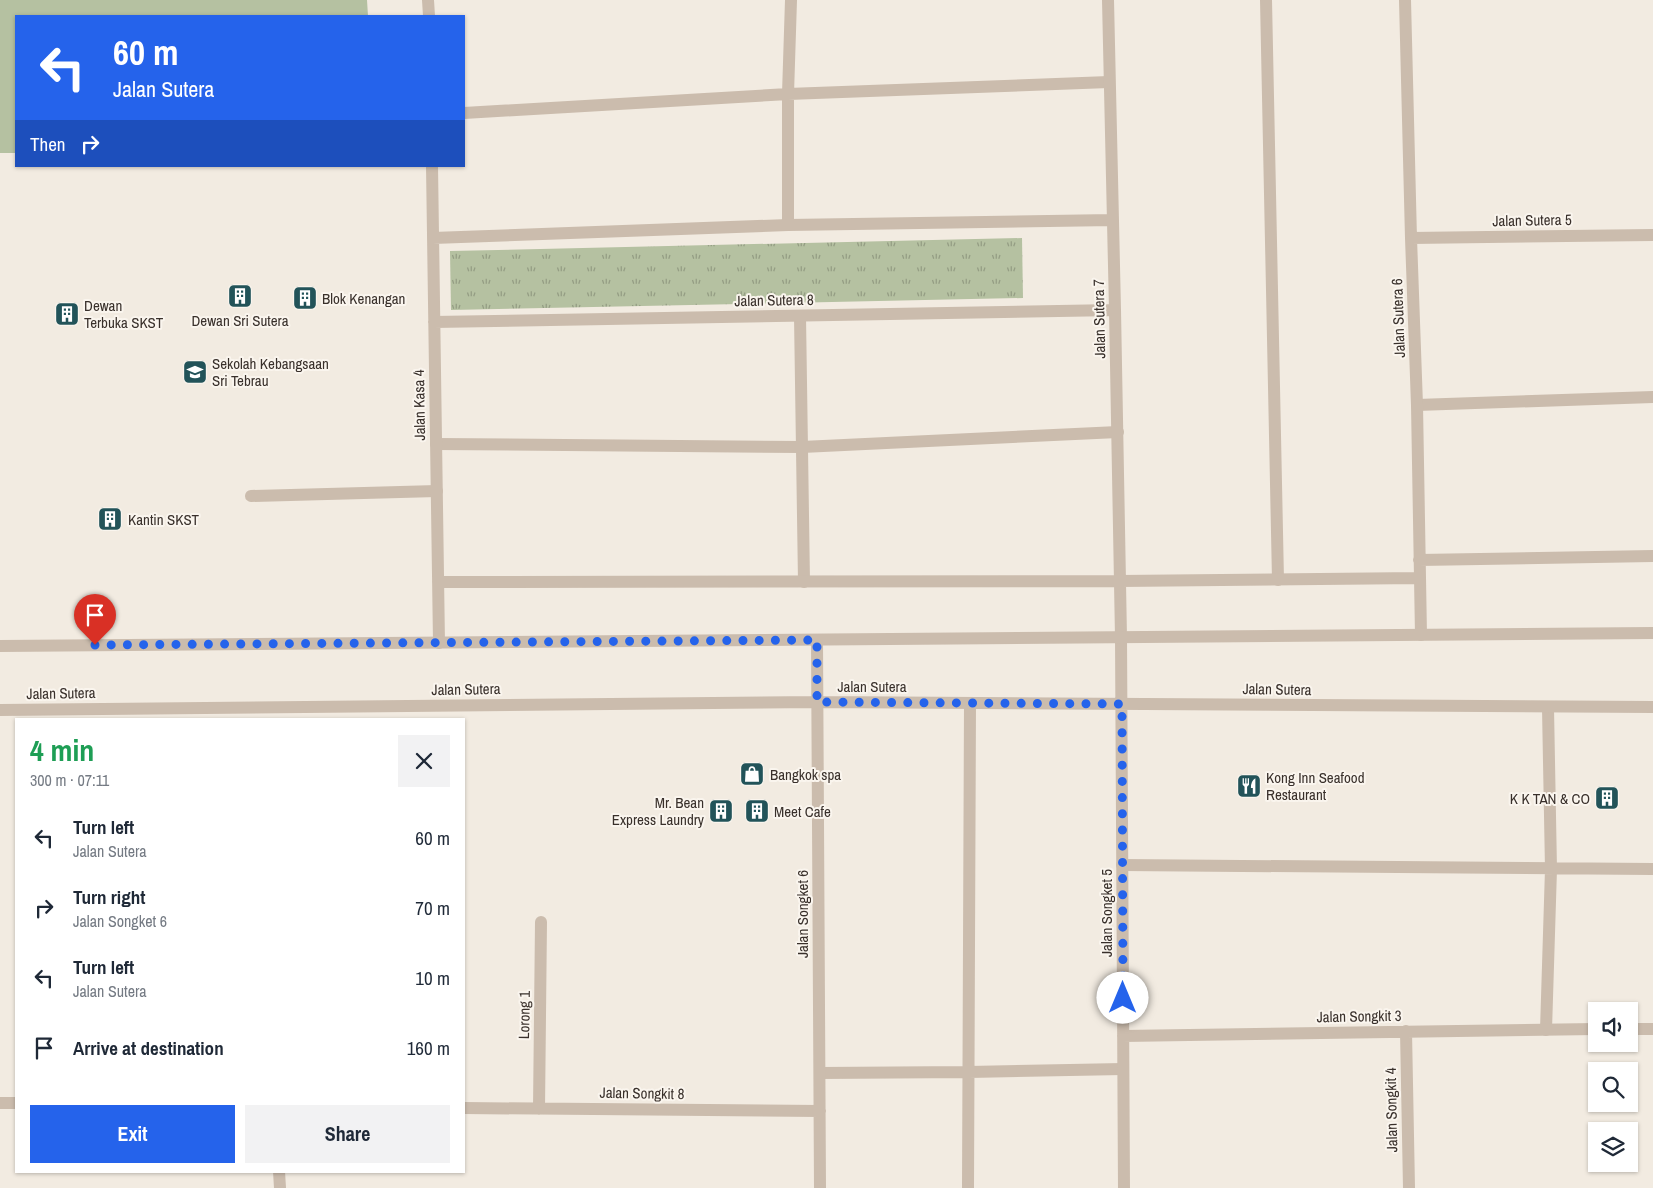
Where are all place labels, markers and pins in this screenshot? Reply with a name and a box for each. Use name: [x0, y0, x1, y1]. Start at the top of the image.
building icon: Dewan Sri Sutera: [227, 283, 253, 309]
building icon: Blok Kenangan: [292, 285, 318, 311]
place label: Blok Kenangan: [322, 288, 405, 309]
place label: Dewan Terbuka SKST: [84, 295, 164, 333]
building icon: Dewan Terbuka SKST: [54, 301, 80, 327]
place label: Dewan Sri Sutera: [191, 310, 289, 331]
place label: Sekolah Kebangsaan Sri Tebrau: [212, 353, 329, 391]
school or university icon: Sekolah Kebangsaan Sri Tebrau: [182, 359, 208, 385]
building icon: Kantin SKST: [97, 506, 123, 532]
place label: Kantin SKST: [128, 509, 200, 530]
pin: [74, 594, 116, 645]
shop icon: Bangkok spa: [739, 761, 765, 787]
place label: Bangkok spa: [770, 764, 841, 785]
place label: Kong Inn Seafood Restaurant: [1266, 767, 1365, 805]
restaurant icon: Kong Inn Seafood Restaurant: [1236, 773, 1262, 799]
building icon: K K TAN & CO: [1594, 785, 1620, 811]
place label: K K TAN & CO: [1510, 788, 1590, 809]
place label: Mr. Bean Express Laundry: [612, 792, 705, 830]
building icon: Mr. Bean Express Laundry: [708, 798, 734, 824]
building icon: Meet Cafe: [744, 798, 770, 824]
place label: Meet Cafe: [774, 801, 831, 822]

